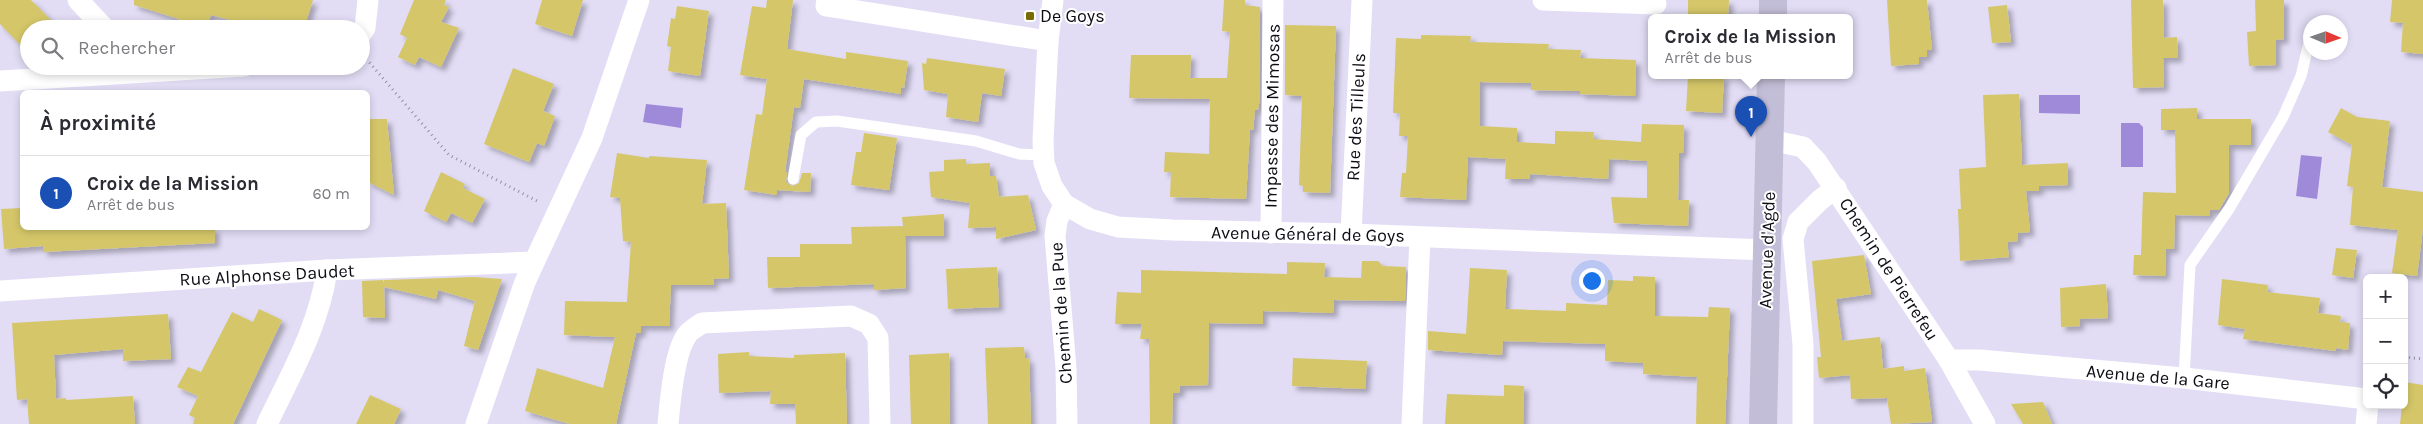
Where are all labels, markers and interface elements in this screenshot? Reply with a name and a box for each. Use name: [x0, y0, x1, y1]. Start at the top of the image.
place label: De Goys: [1040, 5, 1105, 27]
marker: De Goys: [1024, 10, 1036, 22]
popup: [1648, 14, 1853, 79]
north arrow: [2303, 15, 2348, 60]
search box: [20, 20, 370, 75]
street label: Impasse des Mimosas: [1259, 24, 1285, 208]
text: Croix de la Mission: [1665, 26, 1836, 48]
icon: search: [38, 34, 66, 62]
text: Rechercher: [78, 37, 175, 59]
text: Arrêt de bus: [1665, 48, 1752, 67]
street label: Rue des Tilleuls: [1342, 52, 1370, 182]
pin: 1: [1735, 96, 1767, 137]
text: À proximité: [40, 111, 156, 135]
text: Croix de la Mission: [87, 173, 259, 195]
text: 1: [53, 184, 59, 203]
text: 60 m: [313, 184, 350, 203]
street label: Avenue d'Agde: [1754, 191, 1780, 309]
street label: Chemin de Pierrefeu: [1835, 193, 1943, 345]
text: Arrêt de bus: [87, 195, 175, 214]
street label: Avenue Général de Goys: [1211, 221, 1405, 247]
street label: Chemin de la Pue: [1045, 241, 1077, 385]
street label: Rue Alphonse Daudet: [179, 259, 355, 291]
your location: [1579, 268, 1605, 294]
map controls: [2363, 274, 2408, 409]
button: +: [2363, 274, 2408, 319]
button: −: [2363, 319, 2408, 364]
street label: Avenue de la Gare: [2085, 360, 2231, 394]
button: locate: [2363, 364, 2408, 409]

